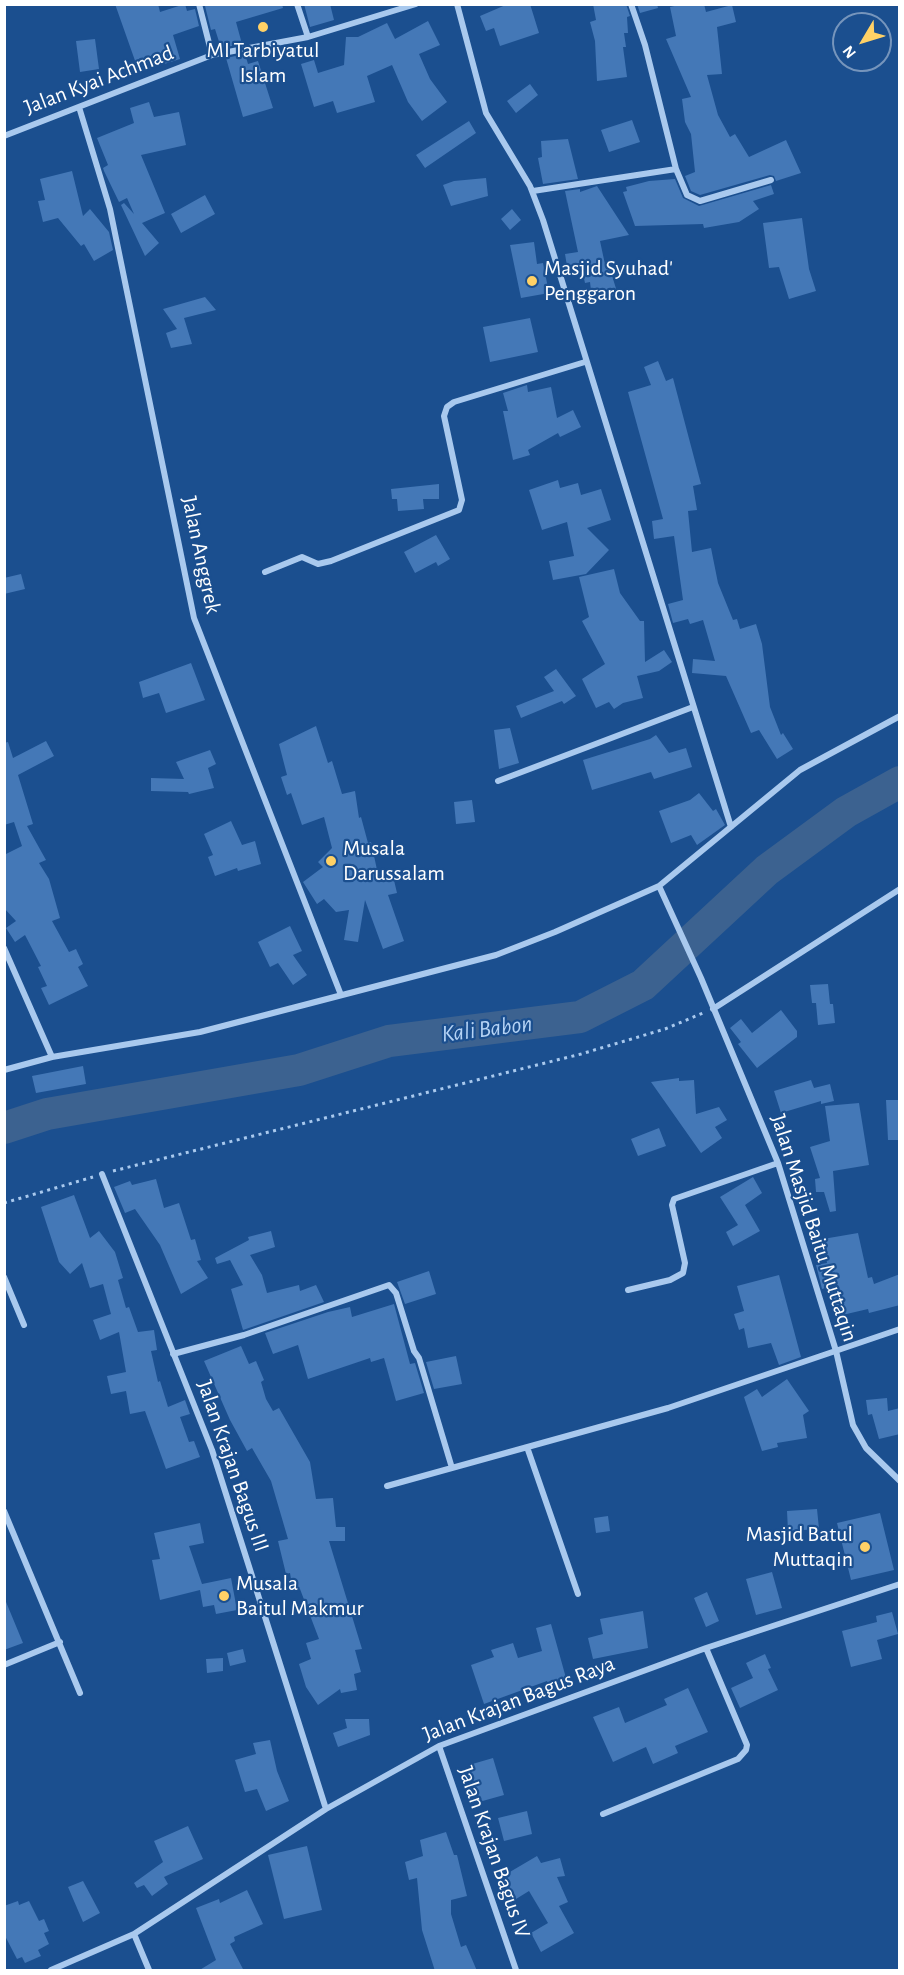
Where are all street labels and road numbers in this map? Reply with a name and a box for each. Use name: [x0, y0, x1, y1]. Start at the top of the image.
street label: Jalan Kyai Achmad: [21, 39, 177, 121]
street label: Jalan Anggrek: [176, 494, 226, 616]
street label: Jalan Masjid Baitu Muttaqin: [765, 1111, 863, 1345]
street label: Jalan Krajan Bagus III: [191, 1377, 275, 1555]
street label: Jalan Krajan Bagus Raya: [419, 1650, 619, 1748]
street label: Jalan Krajan Bagus IV: [452, 1763, 536, 1941]

